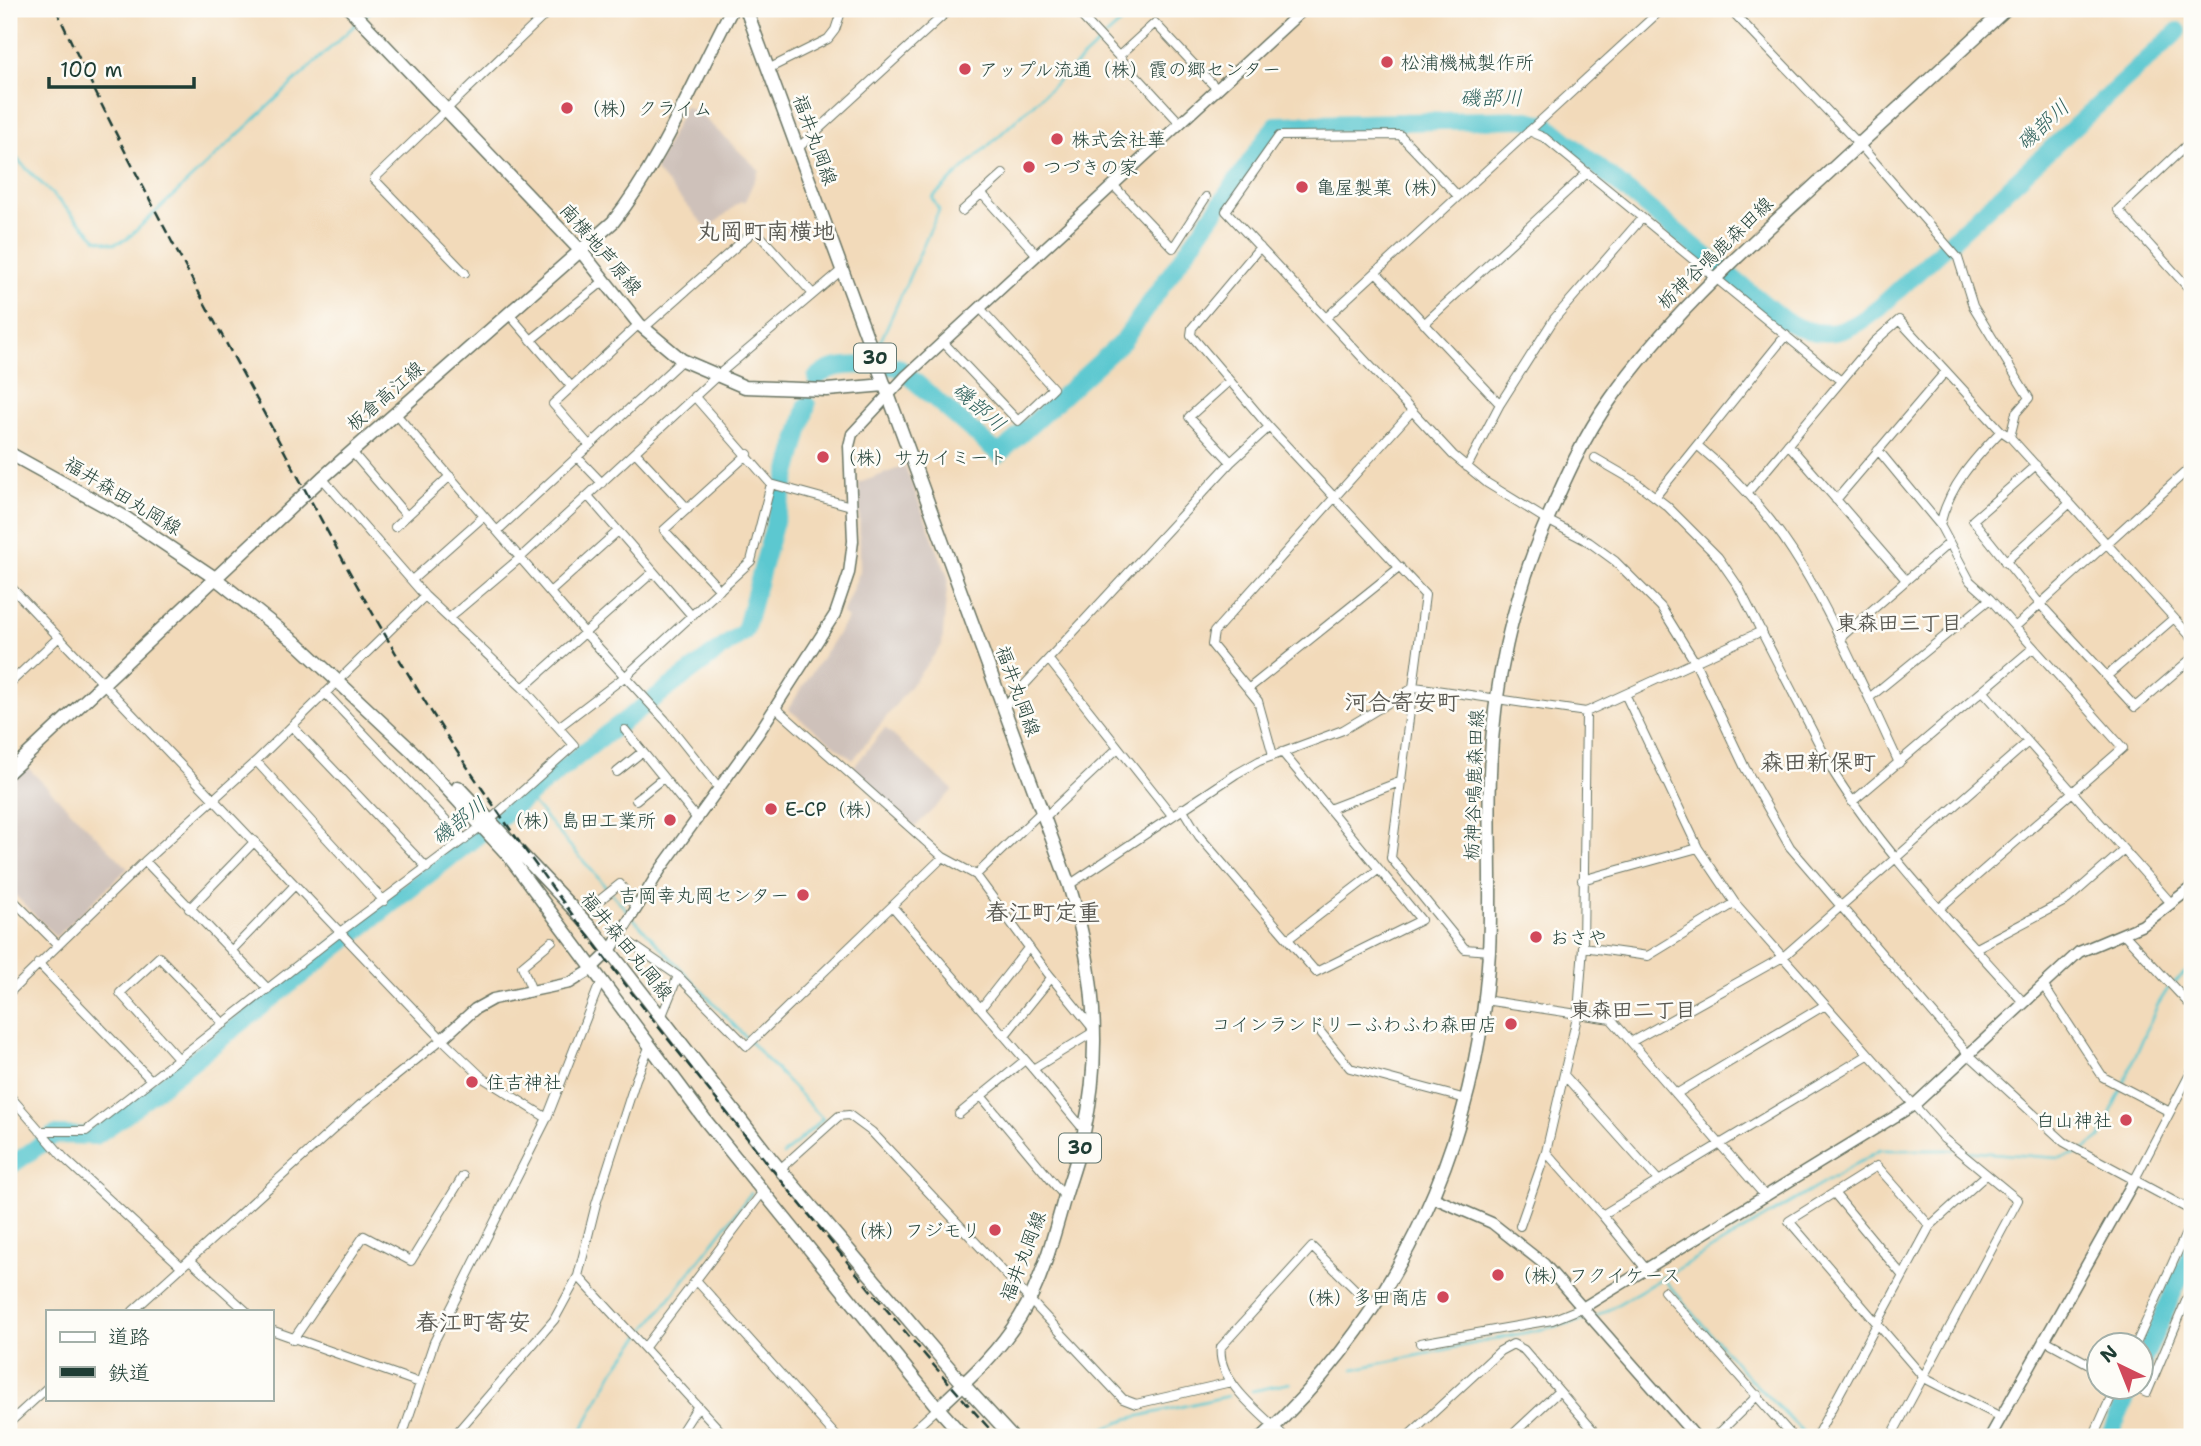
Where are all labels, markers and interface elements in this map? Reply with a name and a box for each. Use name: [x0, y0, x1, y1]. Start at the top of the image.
scale bar: [49, 46, 194, 90]
place label: 松浦機械製作所: [1401, 50, 1534, 75]
marker: 松浦機械製作所: [1379, 54, 1395, 70]
text: 100 m: [60, 56, 123, 84]
place label: アップル流通（株）霞の郷センター: [979, 57, 1281, 82]
marker: アップル流通（株）霞の郷センター: [957, 61, 973, 77]
water label: 磯部川: [1460, 84, 1523, 112]
street label: 福井丸岡線: [787, 91, 843, 189]
water label: 磯部川: [2010, 93, 2076, 157]
place label: （株）クライム: [581, 96, 712, 121]
marker: （株）クライム: [559, 100, 575, 116]
place label: 株式会社華: [1071, 127, 1166, 152]
marker: 株式会社華: [1049, 131, 1065, 147]
place label: つづきの家: [1043, 155, 1138, 180]
marker: つづきの家: [1021, 159, 1037, 175]
place label: 亀屋製菓（株）: [1316, 175, 1449, 200]
marker: 亀屋製菓（株）: [1294, 179, 1310, 195]
street label: 栃神谷鳴鹿森田線: [1652, 191, 1778, 315]
street label: 南横地芦原線: [554, 198, 648, 300]
district label: 丸岡町南横地: [697, 216, 835, 246]
road number: 30: [854, 344, 896, 372]
street label: 板倉高江線: [341, 355, 429, 437]
water label: 磯部川: [946, 376, 1012, 438]
place label: （株）サカイミート: [837, 445, 1008, 470]
marker: （株）サカイミート: [815, 449, 831, 465]
street label: 福井森田丸岡線: [60, 451, 186, 541]
district label: 東森田三丁目: [1836, 609, 1962, 637]
street label: 福井丸岡線: [990, 642, 1046, 740]
district label: 河合寄安町: [1345, 687, 1460, 717]
street label: 栃神谷鳴鹿森田線: [1459, 709, 1489, 861]
district label: 森田新保町: [1761, 747, 1876, 777]
water label: 磯部川: [426, 791, 492, 851]
place label: E-CP（株）: [785, 797, 884, 822]
marker: E-CP（株）: [763, 801, 779, 817]
place label: （株）島田工業所: [504, 808, 656, 833]
marker: （株）島田工業所: [662, 812, 678, 828]
place label: 吉岡幸丸岡センター: [619, 883, 789, 908]
street label: 福井森田丸岡線: [575, 886, 679, 1006]
marker: 吉岡幸丸岡センター: [795, 887, 811, 903]
district label: 春江町定重: [986, 897, 1101, 927]
place label: おさや: [1550, 925, 1607, 950]
marker: おさや: [1528, 929, 1544, 945]
district label: 東森田二丁目: [1570, 996, 1696, 1024]
place label: コインランドリーふわふわ森田店: [1212, 1012, 1497, 1037]
marker: コインランドリーふわふわ森田店: [1503, 1016, 1519, 1032]
place label: 住吉神社: [486, 1070, 562, 1095]
marker: 住吉神社: [464, 1074, 480, 1090]
place label: 白山神社: [2036, 1108, 2112, 1133]
marker: 白山神社: [2118, 1112, 2134, 1128]
road number: 30: [1059, 1134, 1101, 1162]
street label: 福井丸岡線: [994, 1207, 1052, 1305]
place label: （株）フジモリ: [848, 1218, 981, 1243]
marker: （株）フジモリ: [987, 1222, 1003, 1238]
place label: （株）フクイケース: [1512, 1263, 1681, 1288]
marker: （株）フクイケース: [1490, 1267, 1506, 1283]
place label: （株）多田商店: [1296, 1285, 1429, 1310]
marker: （株）多田商店: [1435, 1289, 1451, 1305]
district label: 春江町寄安: [416, 1307, 531, 1337]
legend: [46, 1310, 273, 1400]
text: 道路: [108, 1323, 150, 1351]
north arrow: [2086, 1330, 2156, 1400]
text: N: [2095, 1340, 2123, 1368]
text: 鉄道: [108, 1359, 150, 1387]

